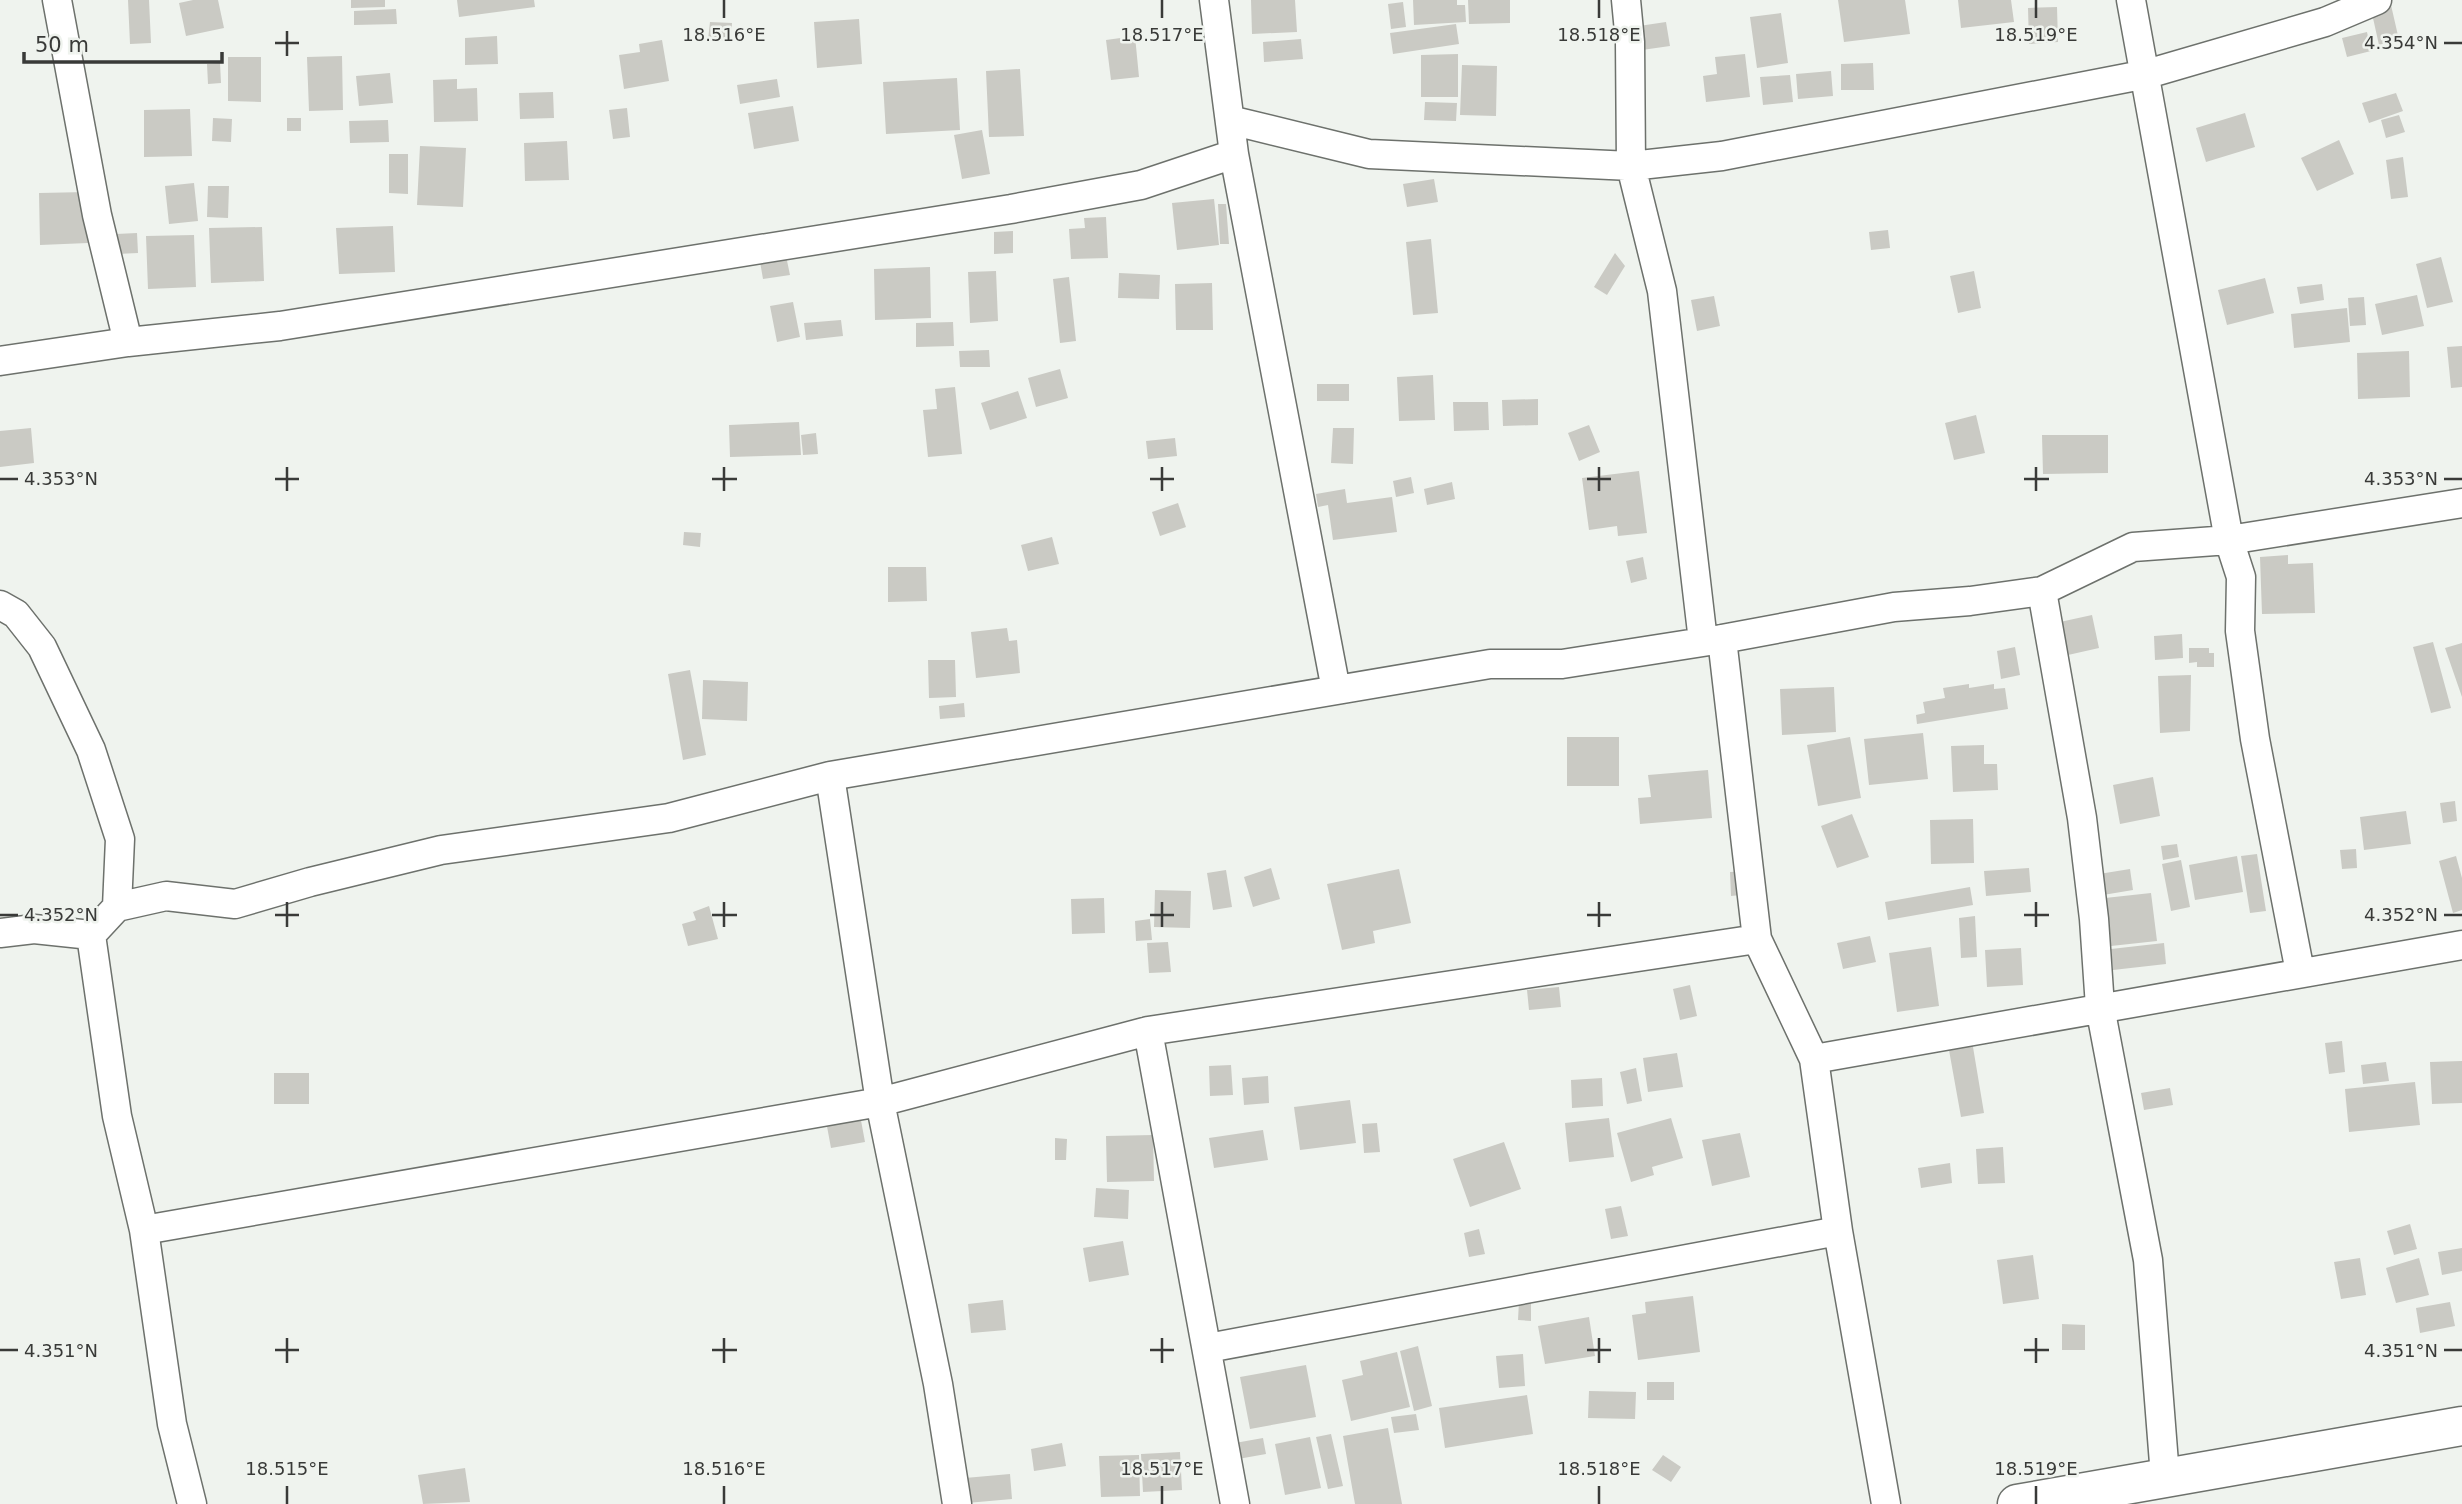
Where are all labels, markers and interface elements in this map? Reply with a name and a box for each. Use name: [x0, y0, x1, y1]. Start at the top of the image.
scale bar: [24, 21, 222, 65]
text: 18.516°E: [682, 24, 766, 45]
text: 18.517°E: [1120, 24, 1204, 45]
text: 18.518°E: [1557, 24, 1641, 45]
text: 18.519°E: [1994, 24, 2078, 45]
text: 4.354°N: [2364, 32, 2438, 53]
text: 50 m: [35, 33, 89, 57]
text: 4.353°N: [24, 468, 98, 489]
text: 4.353°N: [2364, 468, 2438, 489]
text: 4.352°N: [24, 904, 98, 925]
text: 4.352°N: [2364, 904, 2438, 925]
text: 4.351°N: [24, 1340, 98, 1361]
text: 4.351°N: [2364, 1340, 2438, 1361]
text: 18.515°E: [245, 1458, 329, 1479]
text: 18.516°E: [682, 1458, 766, 1479]
text: 18.517°E: [1120, 1458, 1204, 1479]
text: 18.518°E: [1557, 1458, 1641, 1479]
text: 18.519°E: [1994, 1458, 2078, 1479]

